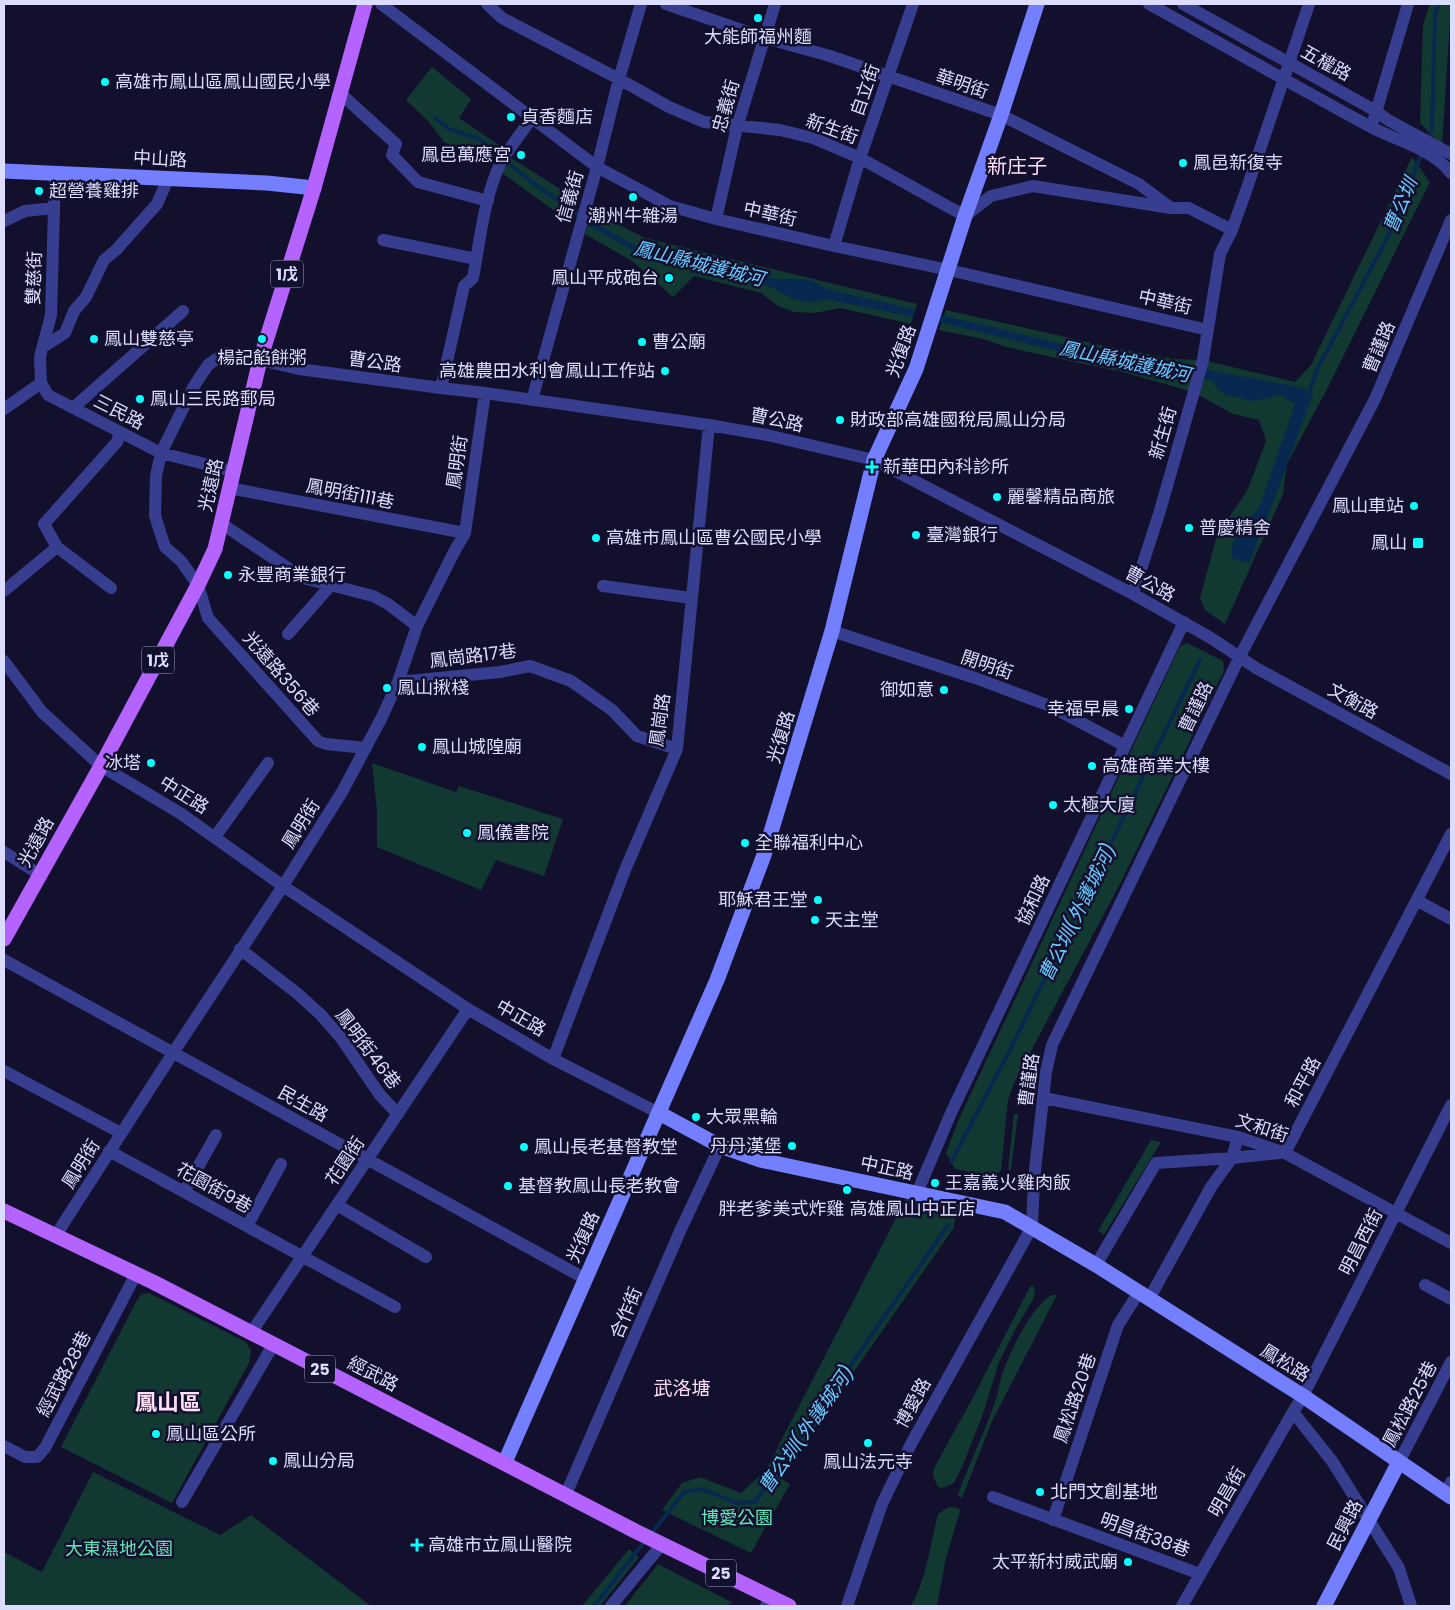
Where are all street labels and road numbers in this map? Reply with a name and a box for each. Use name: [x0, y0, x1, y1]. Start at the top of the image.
street label: 五權路: [1297, 39, 1356, 87]
street label: 自立街: [844, 60, 885, 119]
street label: 華明街: [933, 63, 992, 104]
street label: 忠義街: [706, 76, 745, 135]
street label: 新生街: [803, 108, 862, 150]
street label: 中山路: [132, 145, 188, 172]
street label: 信義街: [550, 167, 589, 226]
street label: 中華街: [741, 195, 799, 232]
street label: 雙慈街: [20, 251, 47, 305]
road number: 1戊: [271, 260, 303, 288]
street label: 中華街: [1136, 283, 1194, 320]
street label: 曹謹路: [1356, 317, 1401, 377]
street label: 光復路: [880, 321, 922, 380]
street label: 曹公路: [347, 345, 404, 378]
street label: 三民路: [89, 388, 149, 435]
street label: 曹公路: [748, 402, 806, 437]
street label: 新生街: [1143, 403, 1182, 462]
street label: 鳳明街: [440, 433, 473, 490]
street label: 光遠路: [192, 456, 229, 514]
street label: 鳳明街111巷: [304, 473, 396, 514]
street label: 曹公路: [1121, 560, 1180, 608]
street label: 光遠路356巷: [237, 626, 325, 722]
street label: 鳳崗路17巷: [428, 638, 518, 673]
street label: 開明街: [958, 644, 1017, 685]
road number: 1戊: [142, 646, 174, 674]
street label: 曹謹路: [1172, 677, 1219, 737]
street label: 文衡路: [1324, 677, 1383, 725]
street label: 鳳崗路: [643, 691, 676, 748]
street label: 光復路: [761, 707, 800, 766]
street label: 中正路: [155, 770, 214, 819]
street label: 鳳明街: [276, 794, 325, 853]
street label: 光遠路: [12, 812, 60, 871]
street label: 協和路: [1010, 870, 1055, 930]
street label: 中正路: [492, 993, 551, 1042]
street label: 鳳明街46巷: [330, 1003, 407, 1094]
street label: 曹謹路: [1012, 1051, 1045, 1108]
street label: 和平路: [1279, 1052, 1326, 1111]
street label: 民生路: [274, 1080, 333, 1128]
street label: 文和街: [1233, 1107, 1292, 1148]
street label: 花園街: [319, 1131, 370, 1190]
street label: 鳳明街: [56, 1134, 105, 1193]
street label: 中正路: [858, 1150, 916, 1185]
street label: 花園街9巷: [172, 1156, 257, 1219]
street label: 明昌西街: [1333, 1204, 1388, 1280]
street label: 光復路: [560, 1207, 605, 1267]
street label: 合作街: [603, 1283, 648, 1343]
street label: 經武路28巷: [31, 1327, 97, 1421]
street label: 鳳松路: [1256, 1338, 1315, 1387]
street label: 鳳松路20巷: [1047, 1349, 1102, 1446]
street label: 經武路: [343, 1350, 403, 1397]
road number: 25: [305, 1356, 335, 1382]
street label: 鳳松路25巷: [1377, 1357, 1443, 1451]
street label: 博愛路: [889, 1373, 937, 1432]
street label: 明昌街: [1202, 1462, 1251, 1521]
street label: 民興路: [1321, 1495, 1368, 1555]
street label: 明昌街38巷: [1097, 1507, 1194, 1562]
road number: 25: [706, 1560, 736, 1586]

